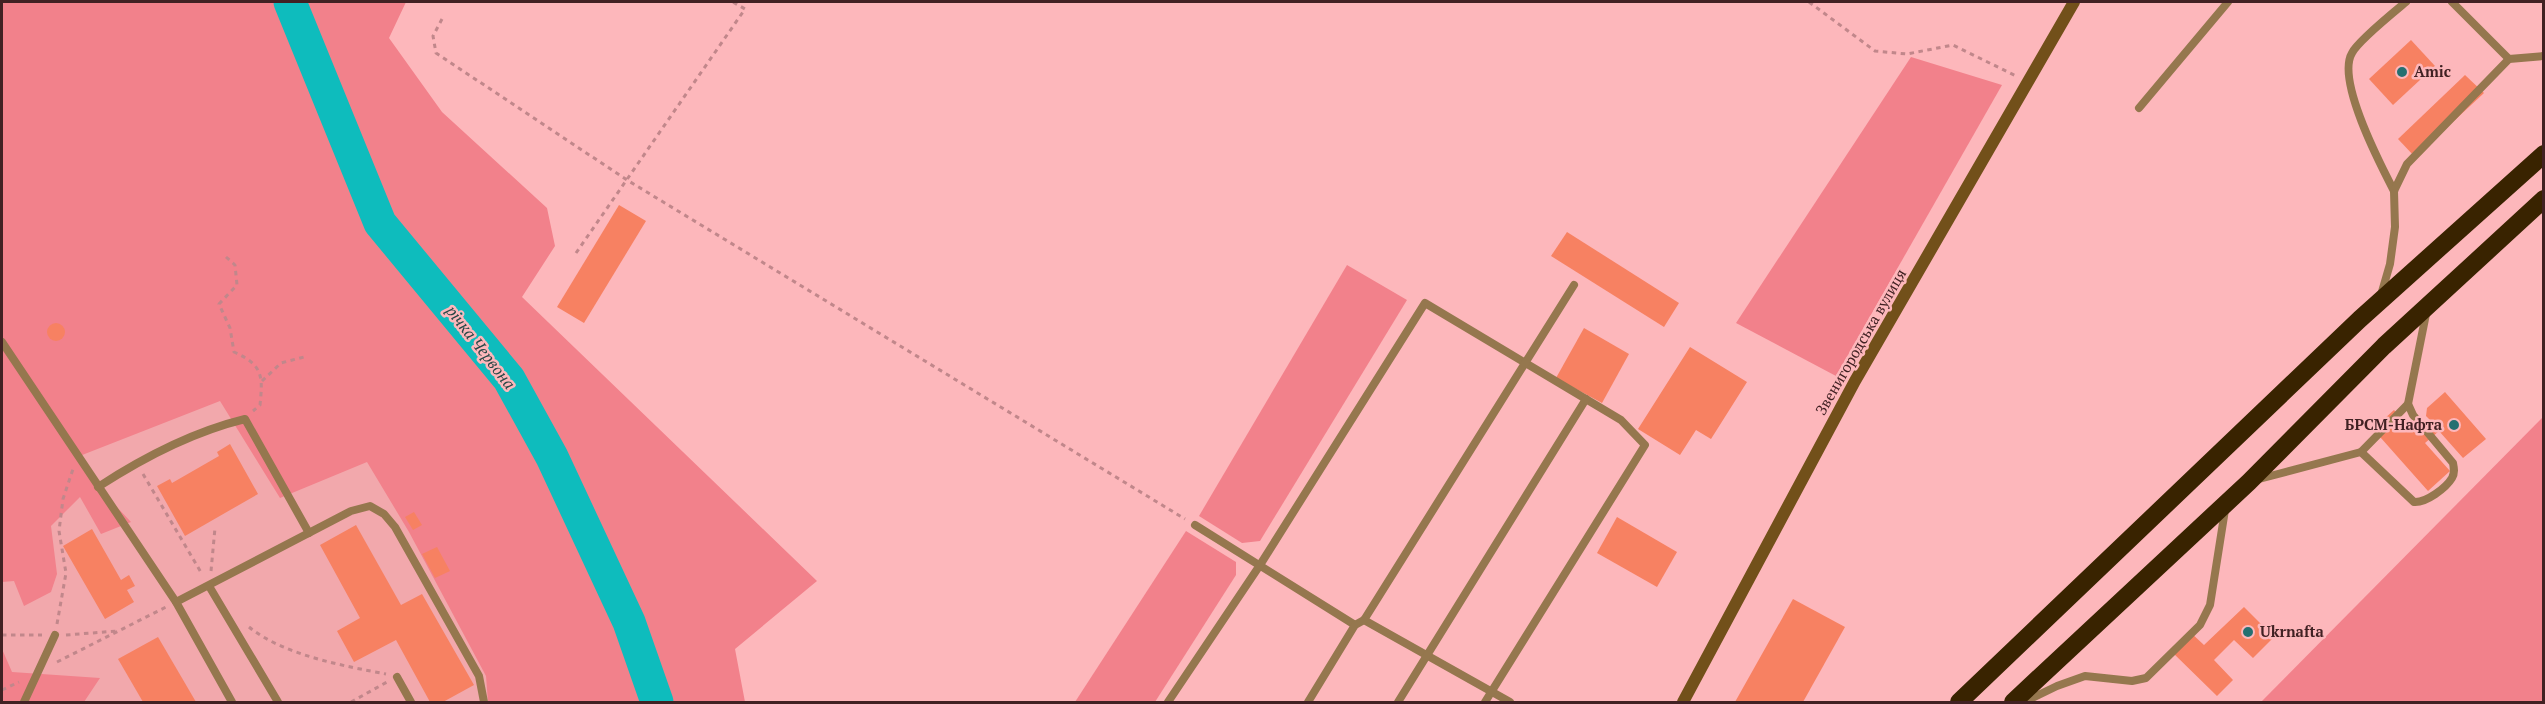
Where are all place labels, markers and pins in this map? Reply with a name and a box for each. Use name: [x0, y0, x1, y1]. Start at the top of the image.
place label: Amic: [2414, 61, 2451, 81]
marker: Amic: [2395, 65, 2409, 79]
place label: БРСМ-Нафта: [2345, 414, 2443, 434]
marker: БРСМ-Нафта: [2447, 418, 2461, 432]
place label: Ukrnafta: [2260, 621, 2324, 641]
marker: Ukrnafta: [2241, 625, 2255, 639]

